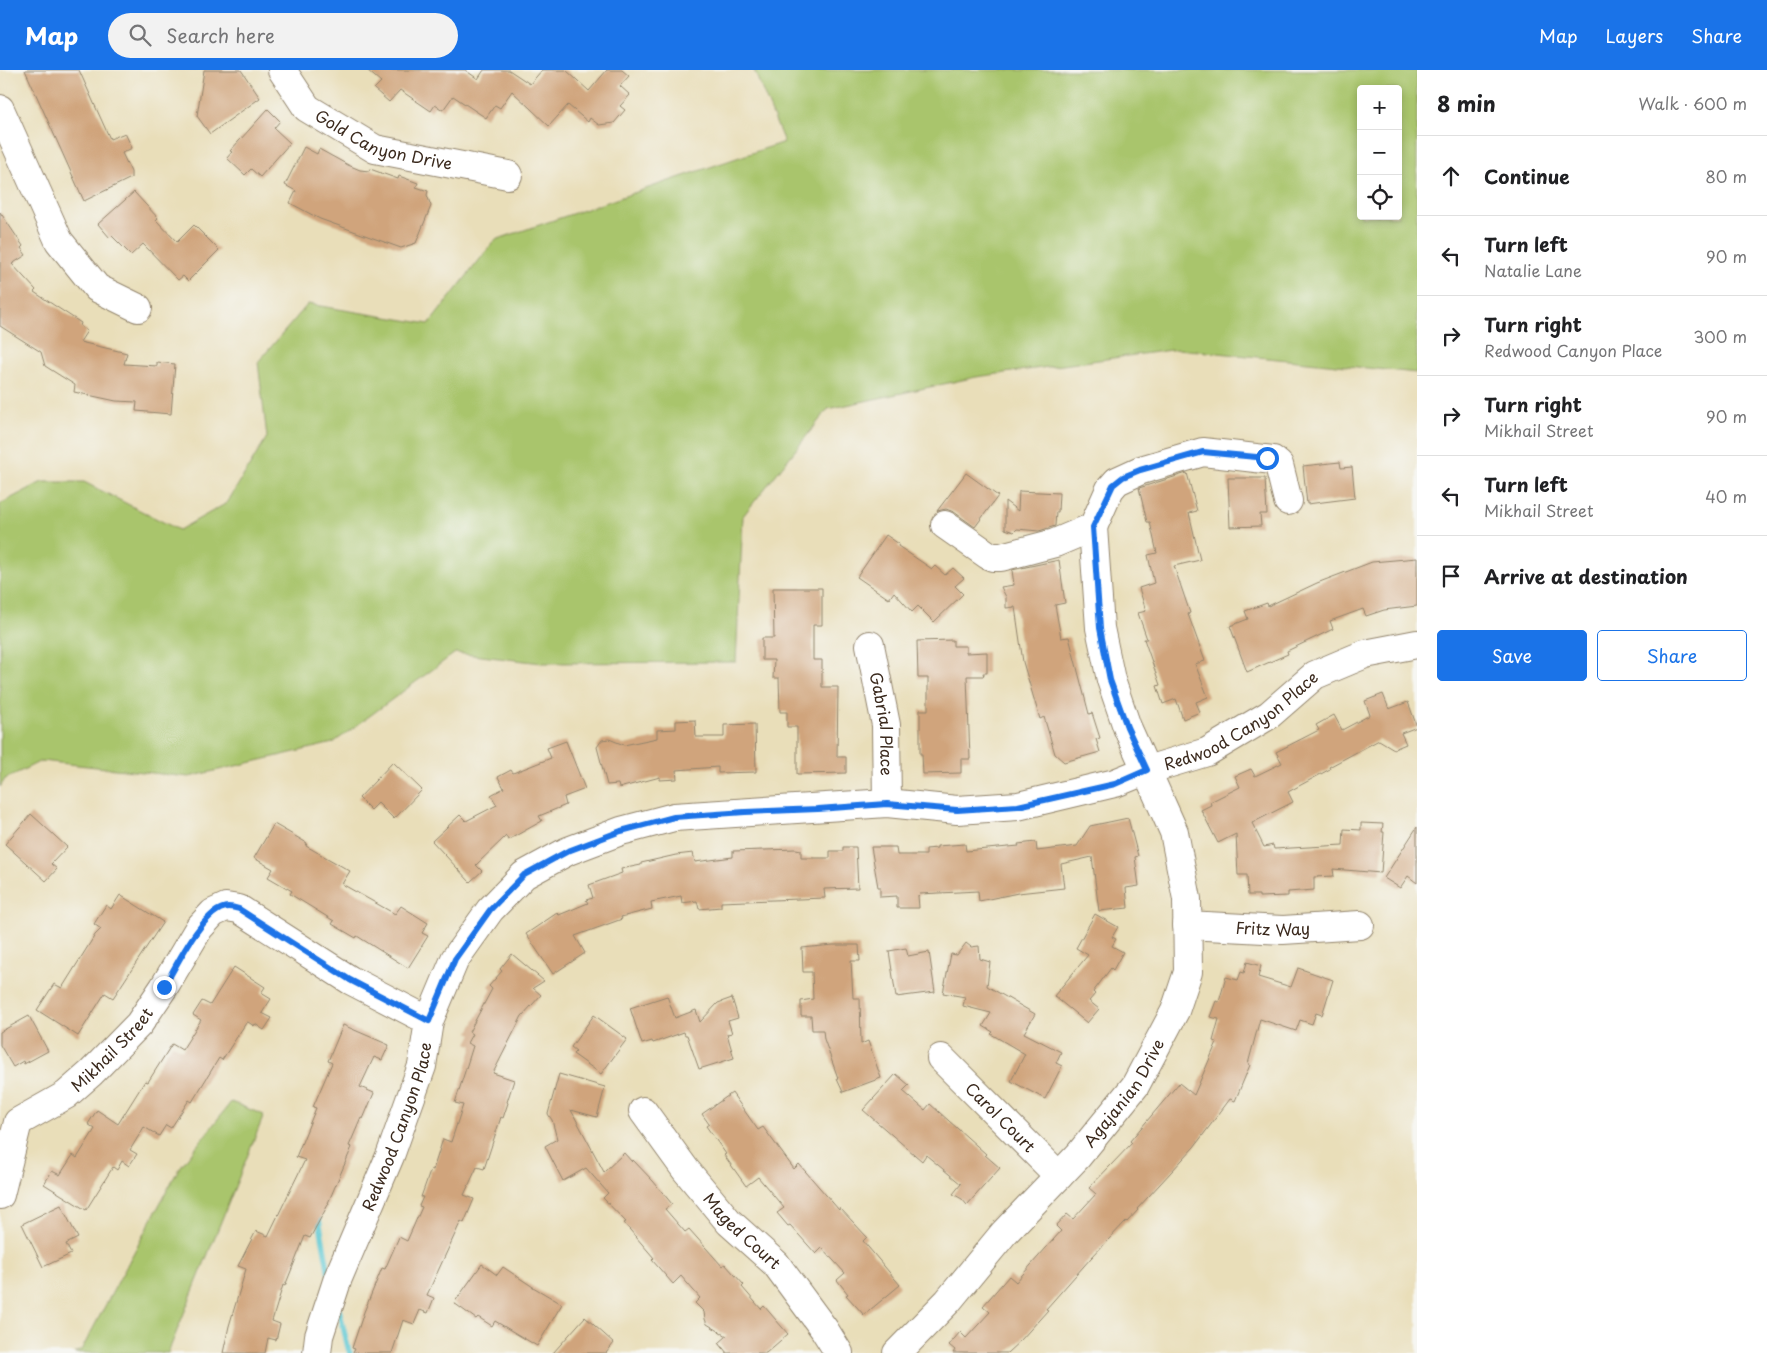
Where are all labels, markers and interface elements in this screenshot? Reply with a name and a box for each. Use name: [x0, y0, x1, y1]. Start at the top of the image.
search box: [108, 13, 458, 58]
text: Map: [25, 17, 78, 53]
icon: search: [126, 21, 154, 49]
text: Search here: [166, 21, 275, 49]
text: Map: [1539, 22, 1578, 49]
text: Layers: [1606, 22, 1663, 49]
text: Share: [1691, 22, 1742, 49]
map controls: [1357, 85, 1402, 220]
button: +: [1357, 85, 1402, 130]
text: 8 min: [1437, 87, 1496, 119]
text: Walk · 600 m: [1639, 91, 1747, 115]
street label: Gold Canyon Drive: [311, 103, 454, 175]
button: −: [1357, 130, 1402, 175]
icon: ahead: [1437, 162, 1465, 190]
text: Continue: [1484, 162, 1570, 190]
text: 80 m: [1705, 164, 1747, 188]
button: locate: [1357, 175, 1402, 220]
text: Turn left: [1484, 230, 1568, 258]
icon: left: [1437, 242, 1465, 270]
text: 90 m: [1706, 244, 1747, 268]
text: Natalie Lane: [1484, 258, 1582, 282]
text: Turn right: [1484, 310, 1582, 338]
icon: right: [1437, 322, 1465, 350]
text: 300 m: [1693, 324, 1747, 348]
text: Redwood Canyon Place: [1484, 338, 1662, 362]
text: Turn right: [1484, 390, 1582, 418]
icon: right: [1437, 402, 1465, 430]
text: 90 m: [1706, 404, 1747, 428]
text: Mikhail Street: [1484, 418, 1593, 442]
route start: [1256, 447, 1279, 470]
text: Turn left: [1484, 470, 1568, 498]
icon: left: [1437, 482, 1465, 510]
text: 40 m: [1705, 484, 1747, 508]
text: Mikhail Street: [1484, 498, 1593, 522]
icon: arrive: [1437, 562, 1465, 590]
text: Arrive at destination: [1484, 562, 1688, 590]
button: Save: [1437, 630, 1587, 681]
button: Share: [1597, 630, 1747, 681]
street label: Redwood Canyon Place: [1161, 665, 1323, 775]
street label: Gabrial Place: [865, 670, 900, 776]
street label: Fritz Way: [1235, 915, 1311, 941]
route end: [153, 976, 176, 999]
street label: Mikhail Street: [65, 1002, 158, 1097]
street label: Agajanian Drive: [1077, 1034, 1169, 1152]
street label: Redwood Canyon Place: [355, 1040, 437, 1215]
street label: Carol Court: [961, 1076, 1042, 1158]
street label: Maged Court: [698, 1187, 787, 1274]

